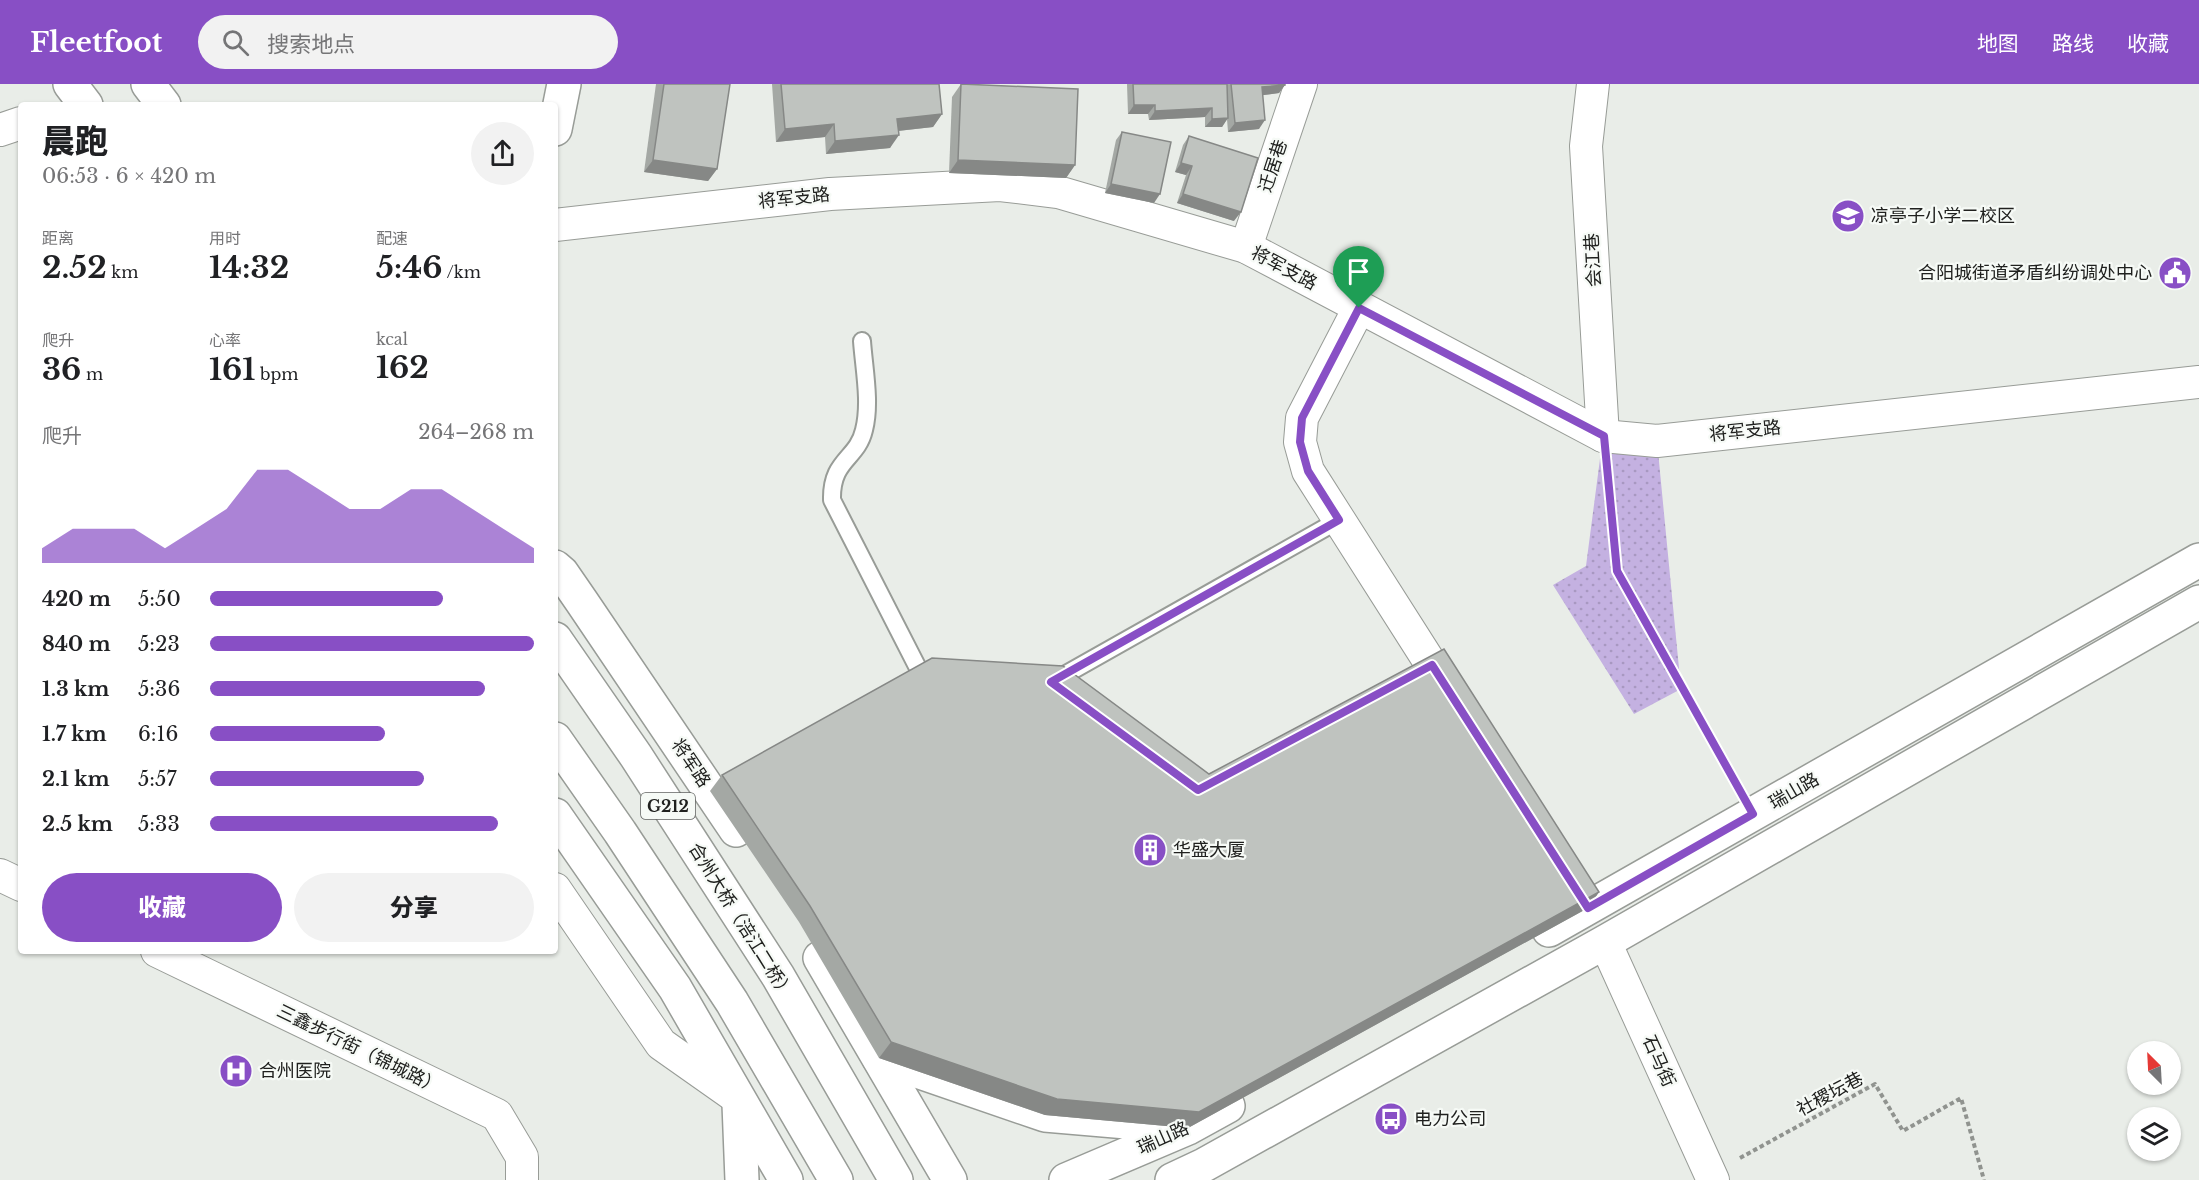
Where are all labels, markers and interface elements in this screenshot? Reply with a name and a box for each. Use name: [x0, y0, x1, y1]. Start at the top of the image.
search box: [198, 15, 618, 69]
text: Fleetfoot: [30, 25, 162, 60]
icon: search: [219, 26, 252, 59]
text: 搜索地点: [267, 31, 355, 58]
text: 地图: [1977, 31, 2019, 57]
text: 路线: [2052, 31, 2094, 57]
text: 收藏: [2127, 31, 2169, 57]
text: 晨跑: [42, 121, 108, 162]
button: share: [471, 122, 534, 185]
street label: 迁居巷: [1254, 137, 1292, 195]
text: 06:53 · 6 × 420 m: [42, 164, 216, 188]
street label: 将军支路: [757, 183, 831, 213]
school or university icon: 凉亭子小学二校区: [1830, 198, 1866, 234]
place label: 凉亭子小学二校区: [1871, 205, 2015, 227]
text: 距离: [42, 228, 74, 248]
text: 用时: [209, 228, 241, 248]
text: 配速: [376, 228, 408, 248]
street label: 会江巷: [1581, 232, 1605, 288]
street label: 将军支路: [1247, 241, 1321, 295]
pin: [1333, 246, 1384, 308]
text: 2.52: [42, 249, 107, 286]
text: 14:32: [209, 249, 289, 286]
text: 5:46: [376, 249, 443, 286]
icon: arrive: [1342, 255, 1375, 288]
public building icon: 合阳城街道矛盾纠纷调处中心: [2157, 255, 2193, 291]
text: km: [107, 262, 138, 282]
text: /km: [443, 262, 481, 282]
place label: 合阳城街道矛盾纠纷调处中心: [1918, 262, 2152, 284]
text: kcal: [376, 329, 408, 349]
text: 爬升: [42, 330, 74, 350]
text: 心率: [209, 330, 241, 350]
text: 162: [376, 349, 429, 386]
text: 36: [42, 351, 81, 388]
text: 161: [209, 351, 255, 388]
text: m: [81, 364, 103, 384]
text: bpm: [255, 364, 298, 384]
street label: 将军支路: [1708, 416, 1782, 446]
text: 264–268 m: [418, 420, 534, 444]
text: 爬升: [42, 424, 82, 448]
text: 420 m: [42, 587, 111, 611]
text: 5:50: [138, 587, 181, 611]
text: 840 m: [42, 632, 111, 656]
text: 5:23: [138, 632, 180, 656]
text: 1.3 km: [42, 677, 109, 701]
text: 5:36: [138, 677, 180, 701]
text: 1.7 km: [42, 722, 107, 746]
text: 6:16: [138, 722, 178, 746]
street label: 将军路: [667, 734, 715, 792]
text: 2.1 km: [42, 767, 110, 791]
text: 5:57: [138, 767, 176, 791]
street label: 瑞山路: [1765, 768, 1823, 814]
road number: G212: [641, 793, 695, 819]
text: 2.5 km: [42, 812, 113, 836]
text: 5:33: [138, 812, 180, 836]
building icon: 华盛大厦: [1132, 832, 1168, 868]
street label: 合州大桥（涪江二桥）: [684, 839, 798, 1003]
place label: 华盛大厦: [1173, 839, 1245, 861]
button: 收藏: [42, 873, 282, 942]
button: 分享: [294, 873, 534, 942]
street label: 三鑫步行街（锦城路）: [273, 1000, 445, 1098]
street label: 石马街: [1638, 1032, 1680, 1090]
north arrow: [2127, 1041, 2181, 1095]
map controls: [2127, 1041, 2181, 1161]
hospital icon: 合州医院: [218, 1053, 254, 1089]
place label: 合州医院: [259, 1060, 331, 1082]
street label: 社稷坛巷: [1793, 1067, 1867, 1121]
bus stop icon: 电力公司: [1373, 1101, 1409, 1137]
button: layers: [2127, 1107, 2181, 1161]
place label: 电力公司: [1414, 1108, 1486, 1130]
street label: 瑞山路: [1134, 1117, 1192, 1159]

